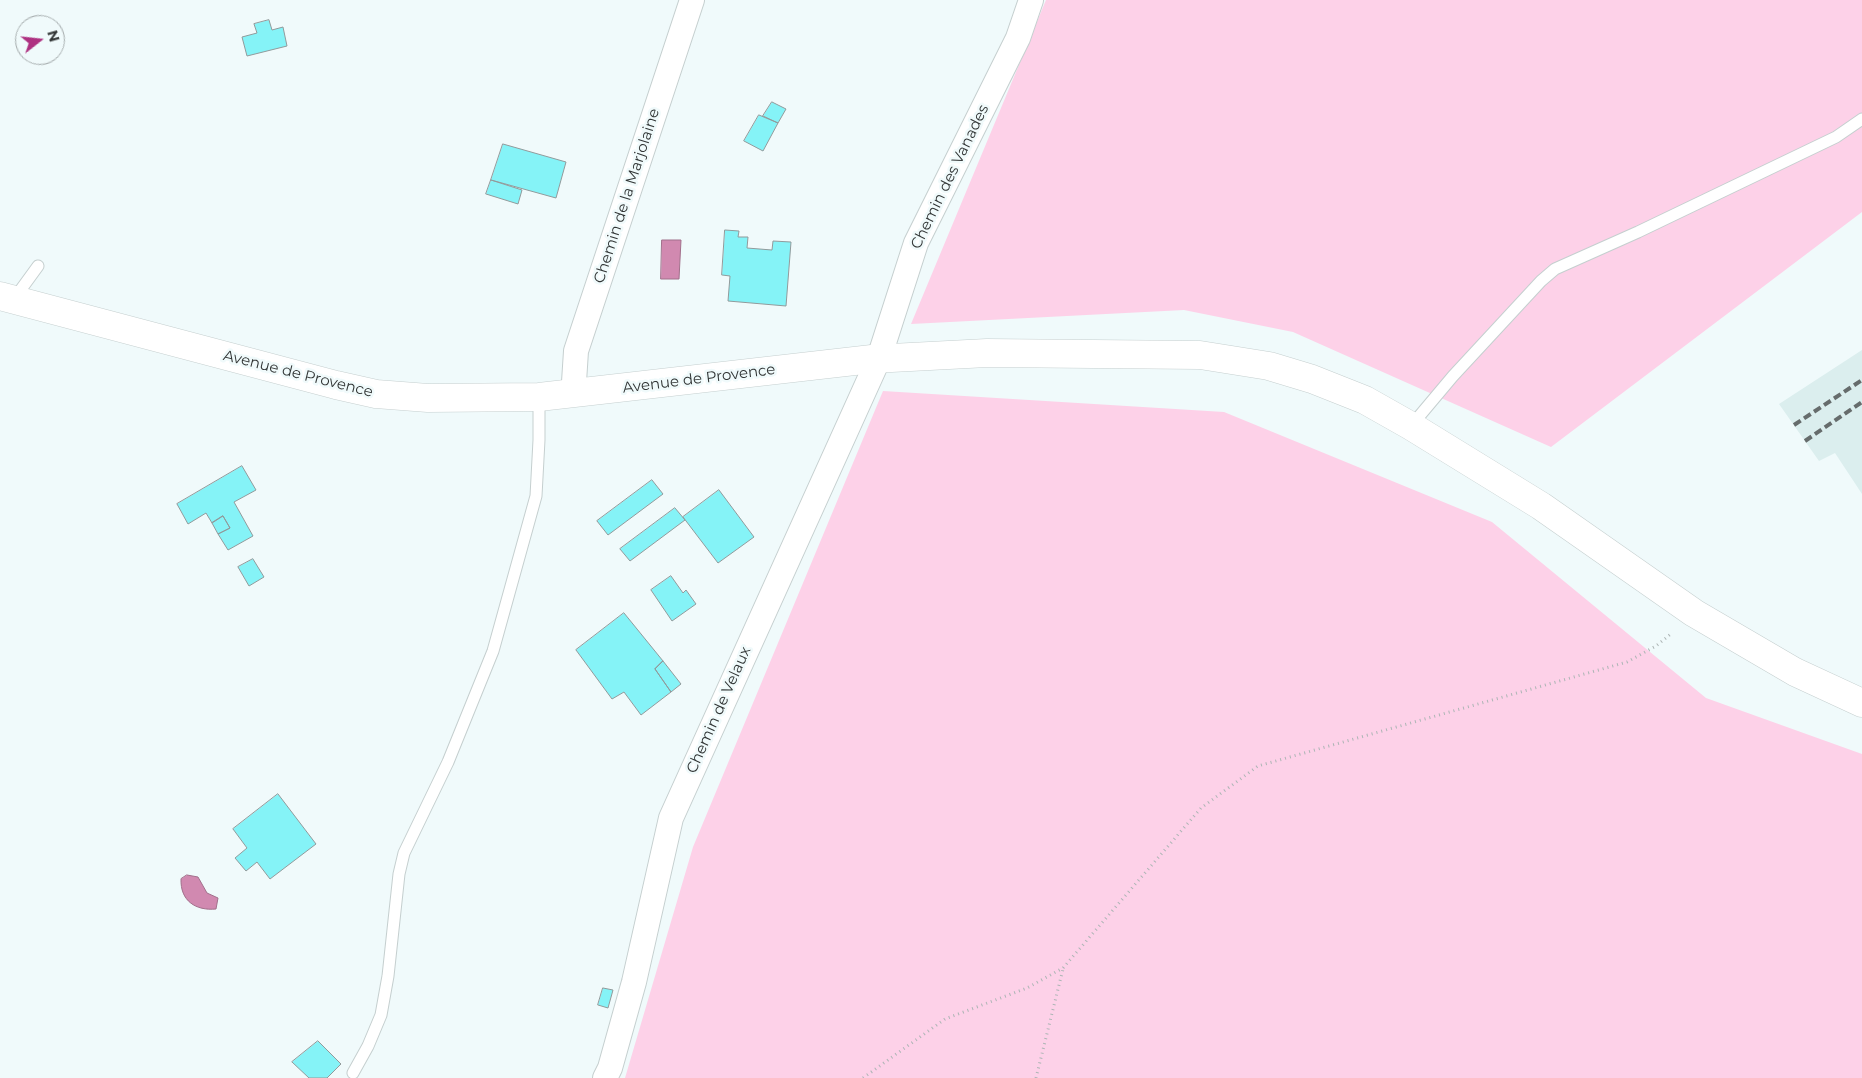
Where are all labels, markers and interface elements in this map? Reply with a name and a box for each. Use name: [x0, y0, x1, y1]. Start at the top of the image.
north arrow: [15, 15, 65, 65]
text: N: [43, 28, 64, 44]
street label: Chemin des Vanades: [907, 102, 993, 252]
street label: Chemin de la Marjolaine: [590, 106, 664, 286]
street label: Avenue de Provence: [221, 347, 375, 401]
street label: Avenue de Provence: [622, 361, 776, 397]
street label: Chemin de Velaux: [683, 644, 755, 776]

